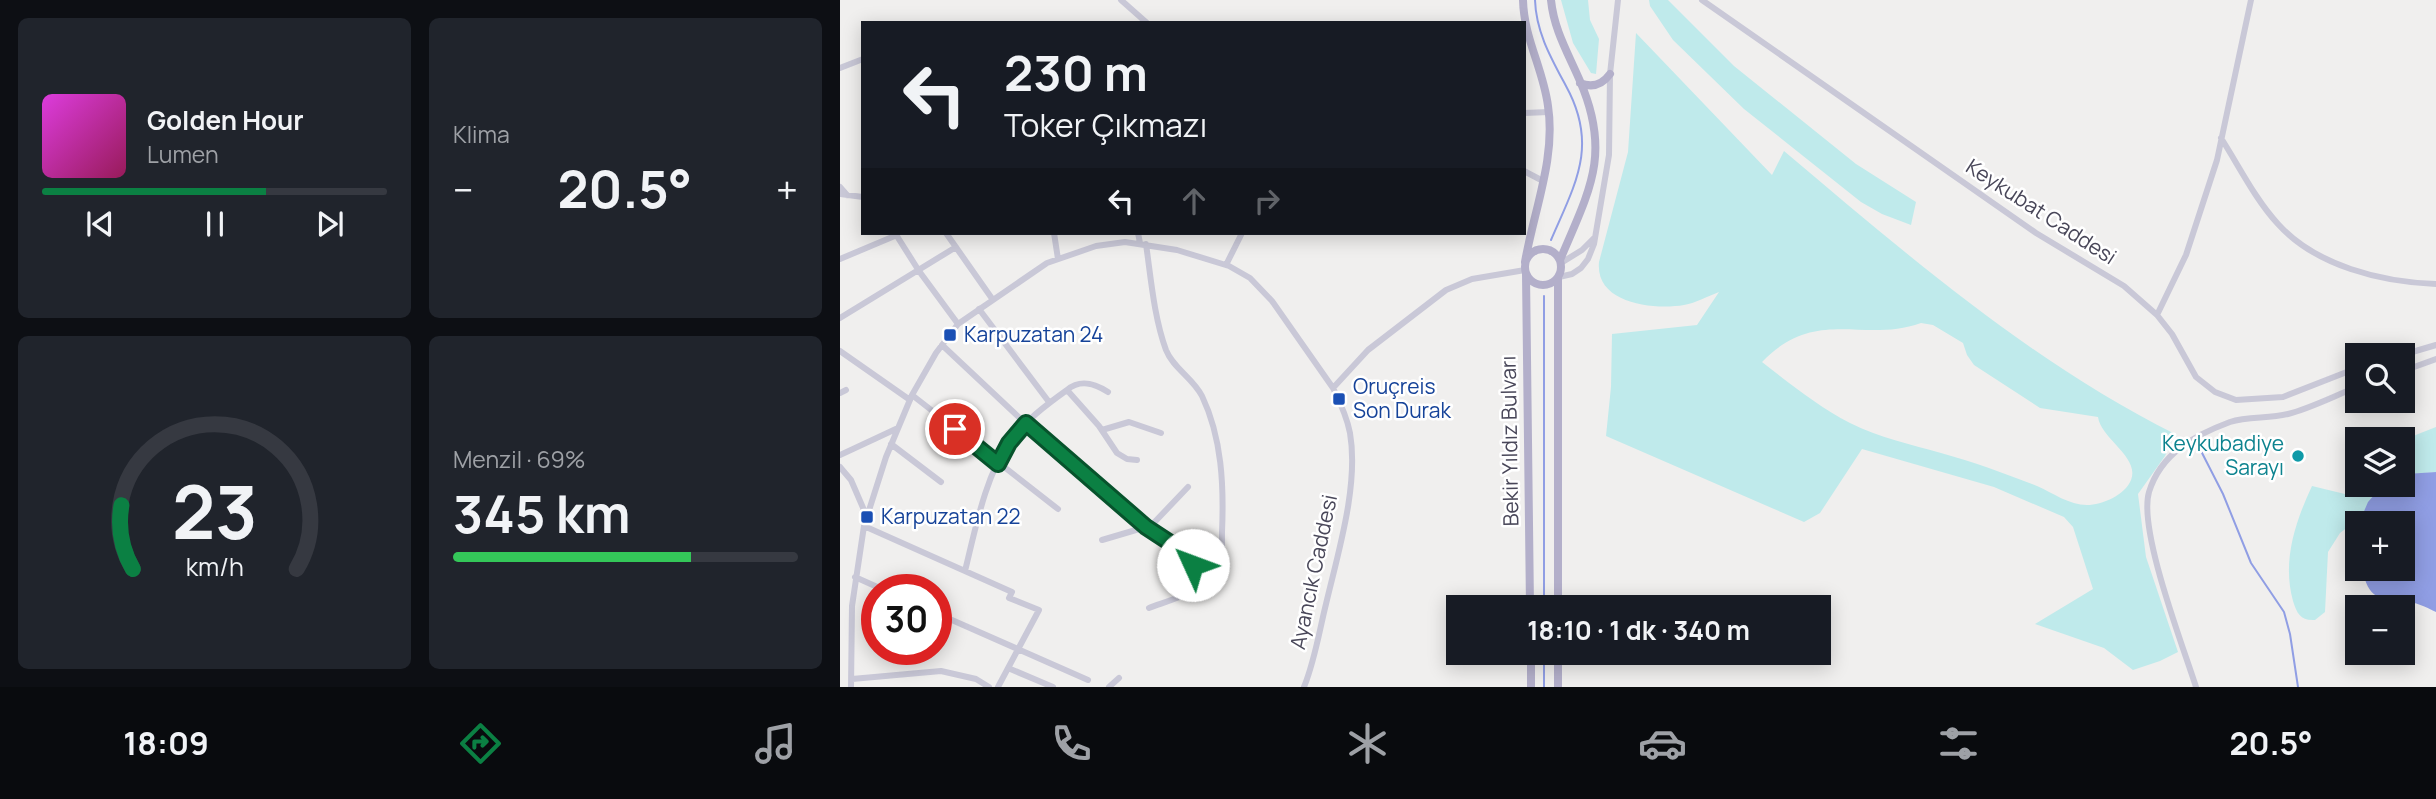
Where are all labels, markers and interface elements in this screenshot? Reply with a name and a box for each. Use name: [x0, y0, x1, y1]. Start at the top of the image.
text: 230 m: [1004, 39, 1148, 106]
icon: left: [889, 49, 980, 140]
text: Golden Hour: [147, 102, 304, 138]
text: Toker Çıkmazı: [1004, 103, 1207, 147]
text: Klima: [453, 118, 510, 150]
text: Lumen: [147, 138, 219, 170]
street label: Keykubat Caddesi: [1961, 152, 2122, 270]
text: 20.5°: [557, 153, 692, 224]
text: −: [453, 163, 474, 215]
text: +: [776, 163, 798, 215]
icon: left: [1102, 182, 1140, 220]
icon: ahead: [1175, 182, 1213, 220]
icon: right: [1248, 182, 1286, 220]
icon: previous: [81, 205, 119, 243]
icon: pause: [196, 205, 234, 243]
icon: next: [311, 205, 349, 243]
place label: Karpuzatan 24: [964, 320, 1103, 348]
marker: Karpuzatan 24: [942, 327, 958, 343]
map controls: [2345, 343, 2415, 665]
button: search: [2345, 343, 2415, 413]
street label: Bekir Yıldız Bulvarı: [1494, 355, 1524, 527]
place label: Oruçreis Son Durak: [1353, 372, 1451, 424]
marker: Oruçreis Son Durak: [1331, 391, 1347, 407]
pin: [925, 399, 985, 459]
icon: arrive: [936, 410, 974, 448]
button: layers: [2345, 427, 2415, 497]
place label: Keykubadiye Sarayı: [2162, 429, 2284, 481]
text: Menzil · 69%: [453, 443, 585, 475]
marker: Keykubadiye Sarayı: [2290, 448, 2306, 464]
text: 23: [172, 461, 257, 561]
text: 345 km: [453, 478, 630, 549]
street label: Ayancık Caddesi: [1283, 492, 1343, 652]
place label: Karpuzatan 22: [881, 502, 1020, 530]
marker: Karpuzatan 22: [859, 509, 875, 525]
button: +: [2345, 511, 2415, 581]
position arrow: [1156, 528, 1230, 602]
text: km/h: [185, 548, 244, 583]
speed limit sign: 30: [861, 574, 952, 665]
button: −: [2345, 595, 2415, 665]
text: 18:10 · 1 dk · 340 m: [1527, 612, 1750, 648]
icon: directions: [456, 719, 505, 768]
icon: music: [751, 719, 800, 768]
icon: phone: [1047, 719, 1096, 768]
icon: climate: [1343, 719, 1392, 768]
icon: car: [1638, 719, 1687, 768]
icon: filters: [1934, 719, 1983, 768]
text: 18:09: [123, 721, 209, 765]
text: 20.5°: [2230, 721, 2313, 765]

